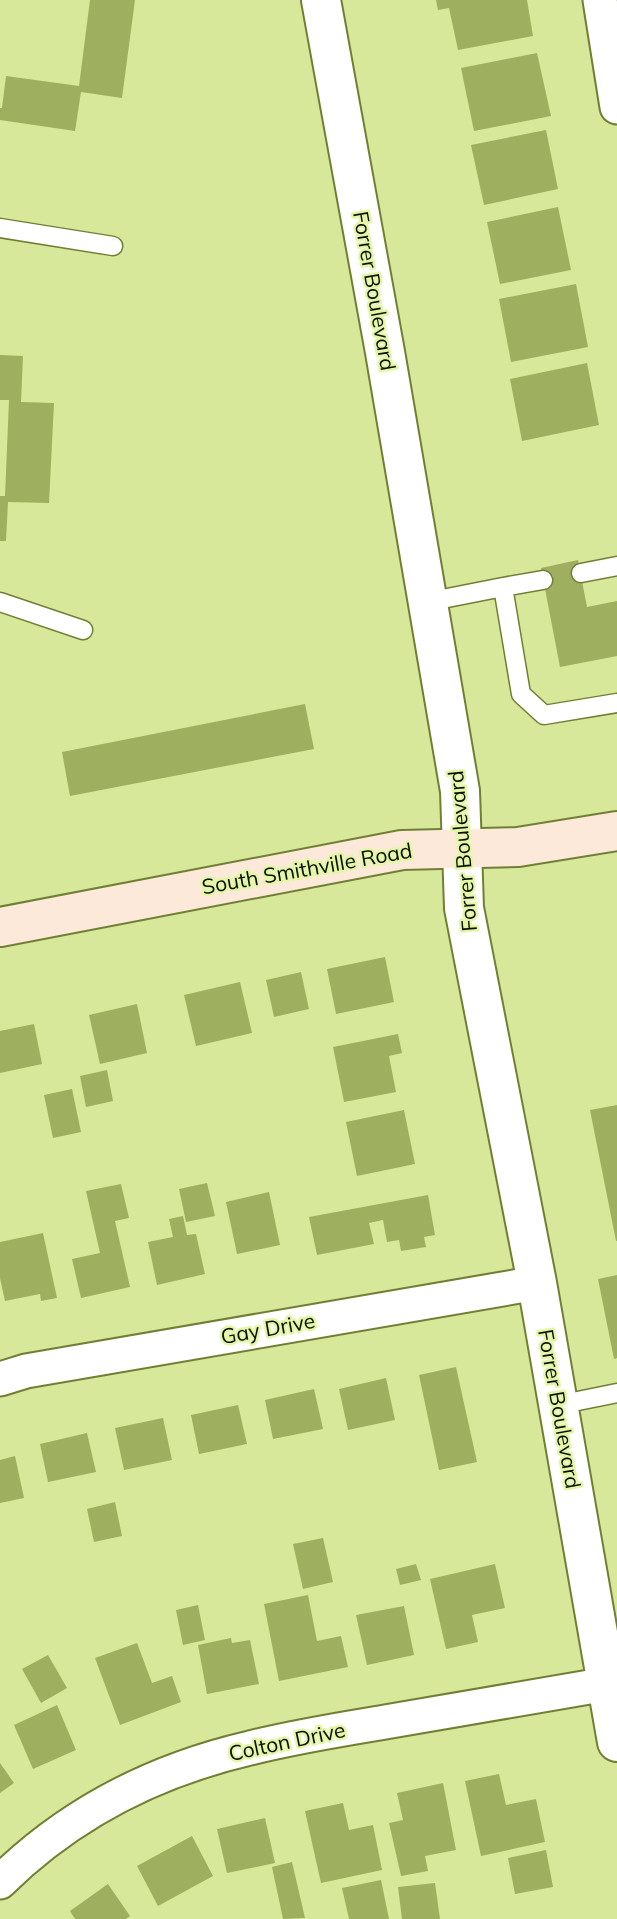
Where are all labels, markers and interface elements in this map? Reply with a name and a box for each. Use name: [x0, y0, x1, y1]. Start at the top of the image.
street label: Forrer Boulevard: [348, 209, 402, 373]
street label: Forrer Boulevard: [442, 770, 482, 933]
street label: South Smithville Road: [200, 837, 414, 899]
street label: Gay Drive: [219, 1307, 317, 1349]
street label: Forrer Boulevard: [533, 1327, 587, 1491]
street label: Colton Drive: [226, 1716, 347, 1766]

